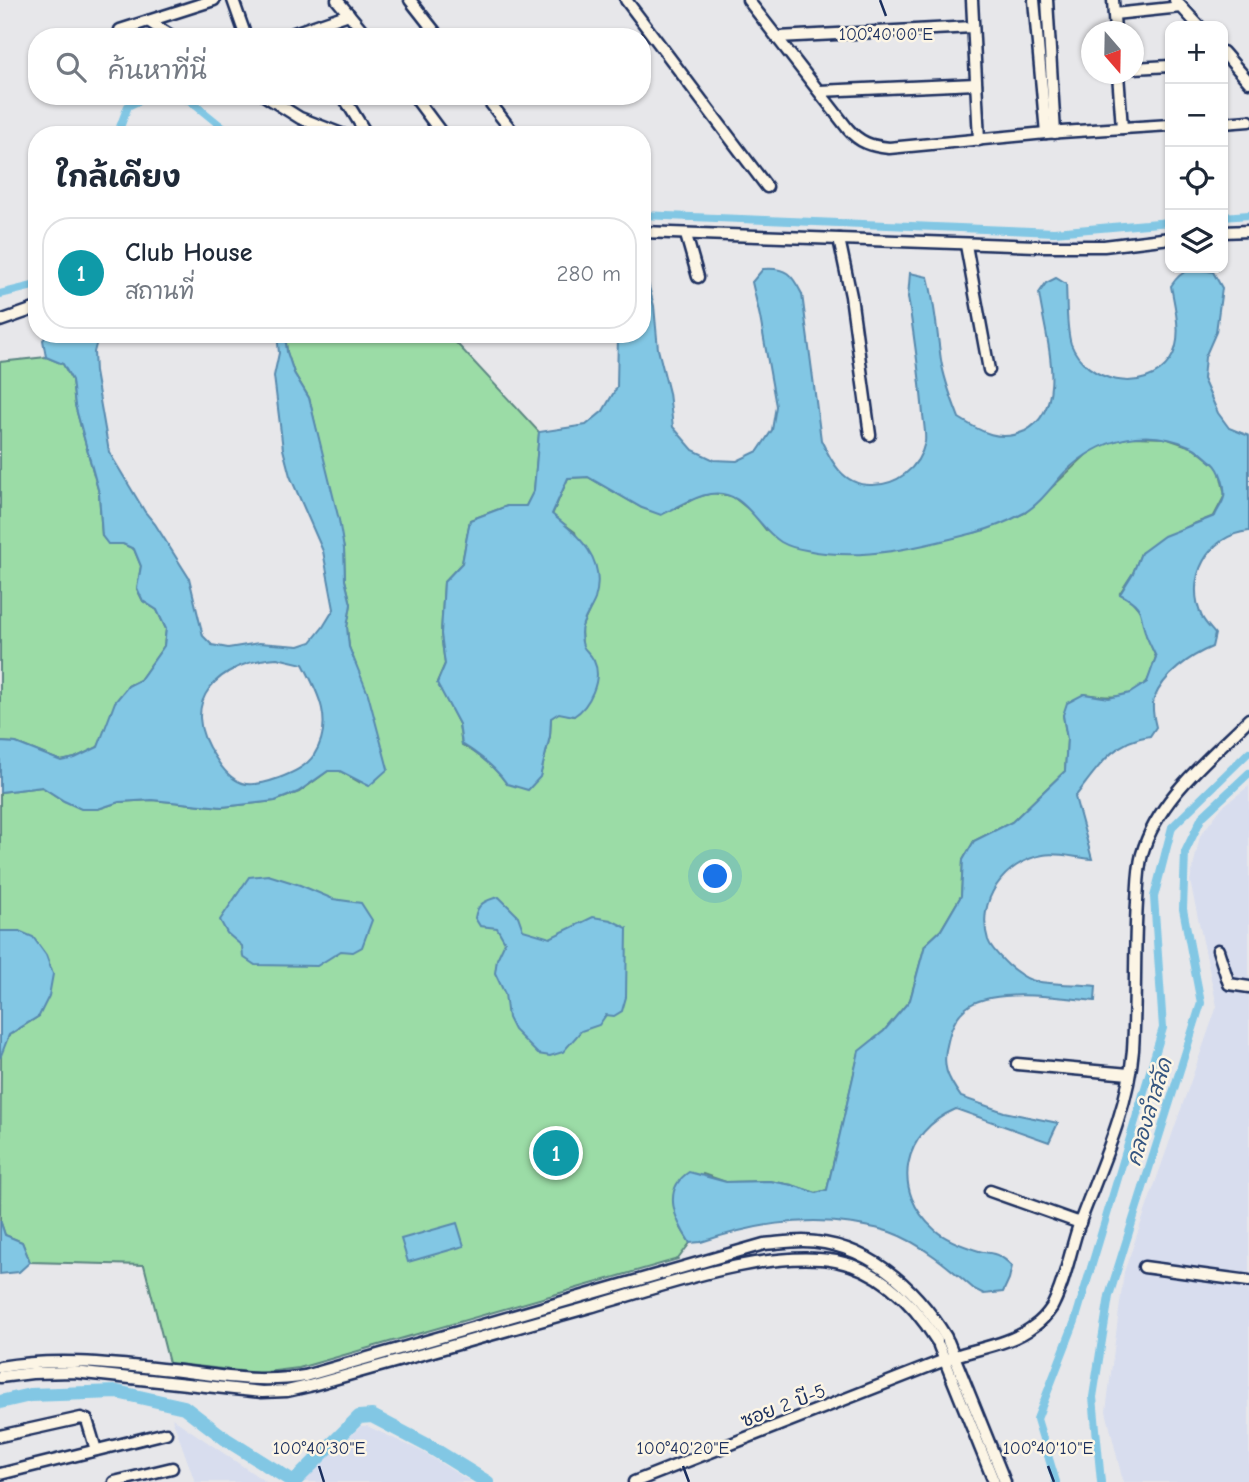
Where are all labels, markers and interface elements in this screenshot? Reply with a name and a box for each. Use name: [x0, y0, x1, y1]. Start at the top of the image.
north arrow: [1081, 21, 1144, 84]
map controls: [1165, 21, 1228, 273]
button: +: [1165, 21, 1228, 84]
text: 100°40'00"E: [839, 24, 933, 45]
search box: [28, 28, 651, 105]
icon: search: [52, 48, 90, 86]
text: ค้นหาที่นี่: [108, 56, 207, 86]
button: −: [1165, 84, 1228, 147]
button: locate: [1165, 147, 1228, 210]
text: ใกล้เคียง: [56, 160, 181, 195]
button: layers: [1165, 210, 1228, 273]
text: Club House: [125, 238, 252, 268]
text: 1: [76, 260, 86, 287]
text: 280 m: [556, 260, 621, 287]
text: สถานที่: [125, 278, 194, 305]
your location: [698, 859, 732, 893]
water label: คลองลำสลัด: [1120, 1054, 1177, 1169]
pin: 1: [533, 1127, 579, 1179]
street label: ซอย 2 บี-5: [738, 1379, 829, 1432]
text: 100°40'30"E: [273, 1438, 365, 1459]
text: 100°40'20"E: [637, 1438, 730, 1459]
text: 100°40'10"E: [1003, 1438, 1093, 1459]

